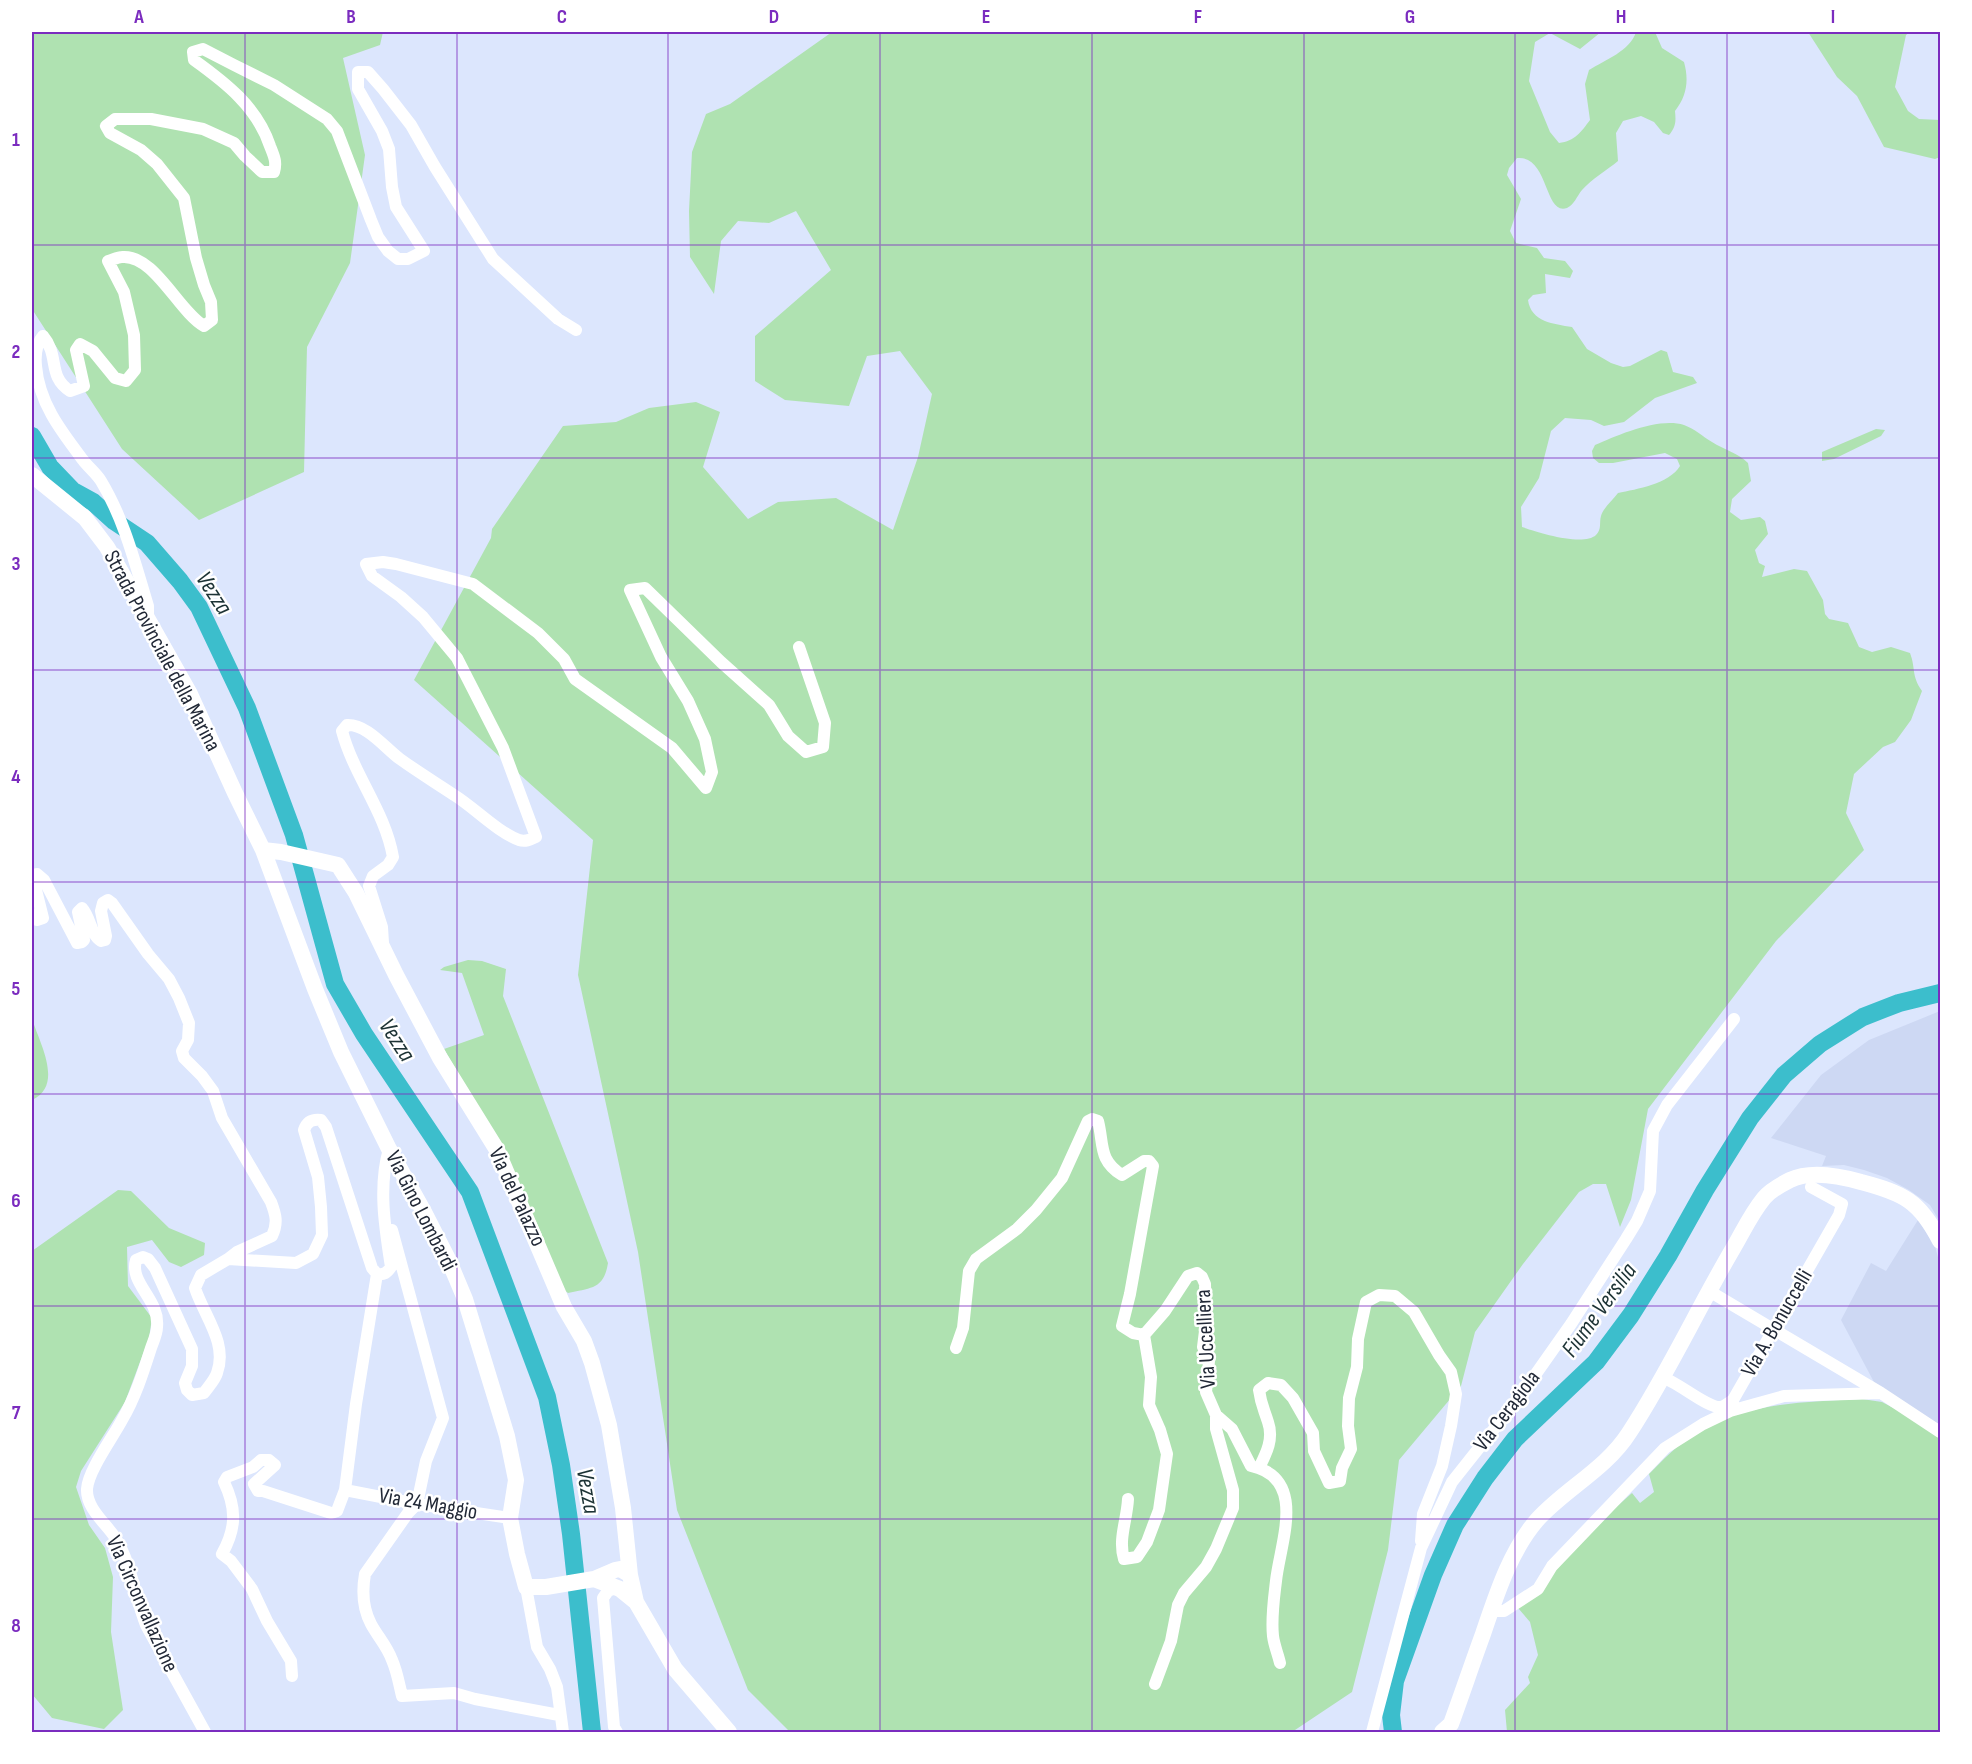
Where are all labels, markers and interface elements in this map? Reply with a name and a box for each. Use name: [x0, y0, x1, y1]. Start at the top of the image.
text: A: [133, 5, 144, 29]
text: B: [346, 5, 356, 29]
text: C: [557, 5, 567, 29]
text: D: [769, 5, 779, 29]
text: E: [982, 5, 990, 29]
text: F: [1194, 5, 1202, 29]
text: G: [1405, 5, 1415, 29]
text: H: [1616, 5, 1626, 29]
text: I: [1831, 5, 1835, 29]
text: 1: [12, 128, 20, 152]
text: 2: [12, 340, 20, 364]
street label: Strada Provinciale della Marina: [98, 546, 226, 756]
text: 3: [12, 552, 21, 576]
water label: Vezza: [189, 566, 239, 620]
text: 4: [11, 765, 21, 789]
text: 5: [12, 977, 21, 1001]
water label: Vezza: [372, 1013, 422, 1067]
street label: Via del Palazzo: [482, 1143, 552, 1251]
street label: Via Gino Lombardi: [379, 1146, 463, 1276]
text: 6: [11, 1189, 21, 1213]
water label: Fiume Versilia: [1555, 1257, 1643, 1363]
street label: Via A. Bonuccelli: [1735, 1264, 1819, 1382]
street label: Via Uccelliera: [1190, 1289, 1222, 1389]
street label: Via Ceragiola: [1468, 1365, 1546, 1457]
text: 7: [12, 1401, 21, 1425]
water label: Vezza: [570, 1466, 606, 1516]
street label: Via 24 Maggio: [376, 1482, 480, 1526]
street label: Via Circonvallazione: [100, 1532, 184, 1676]
text: 8: [11, 1614, 21, 1638]

